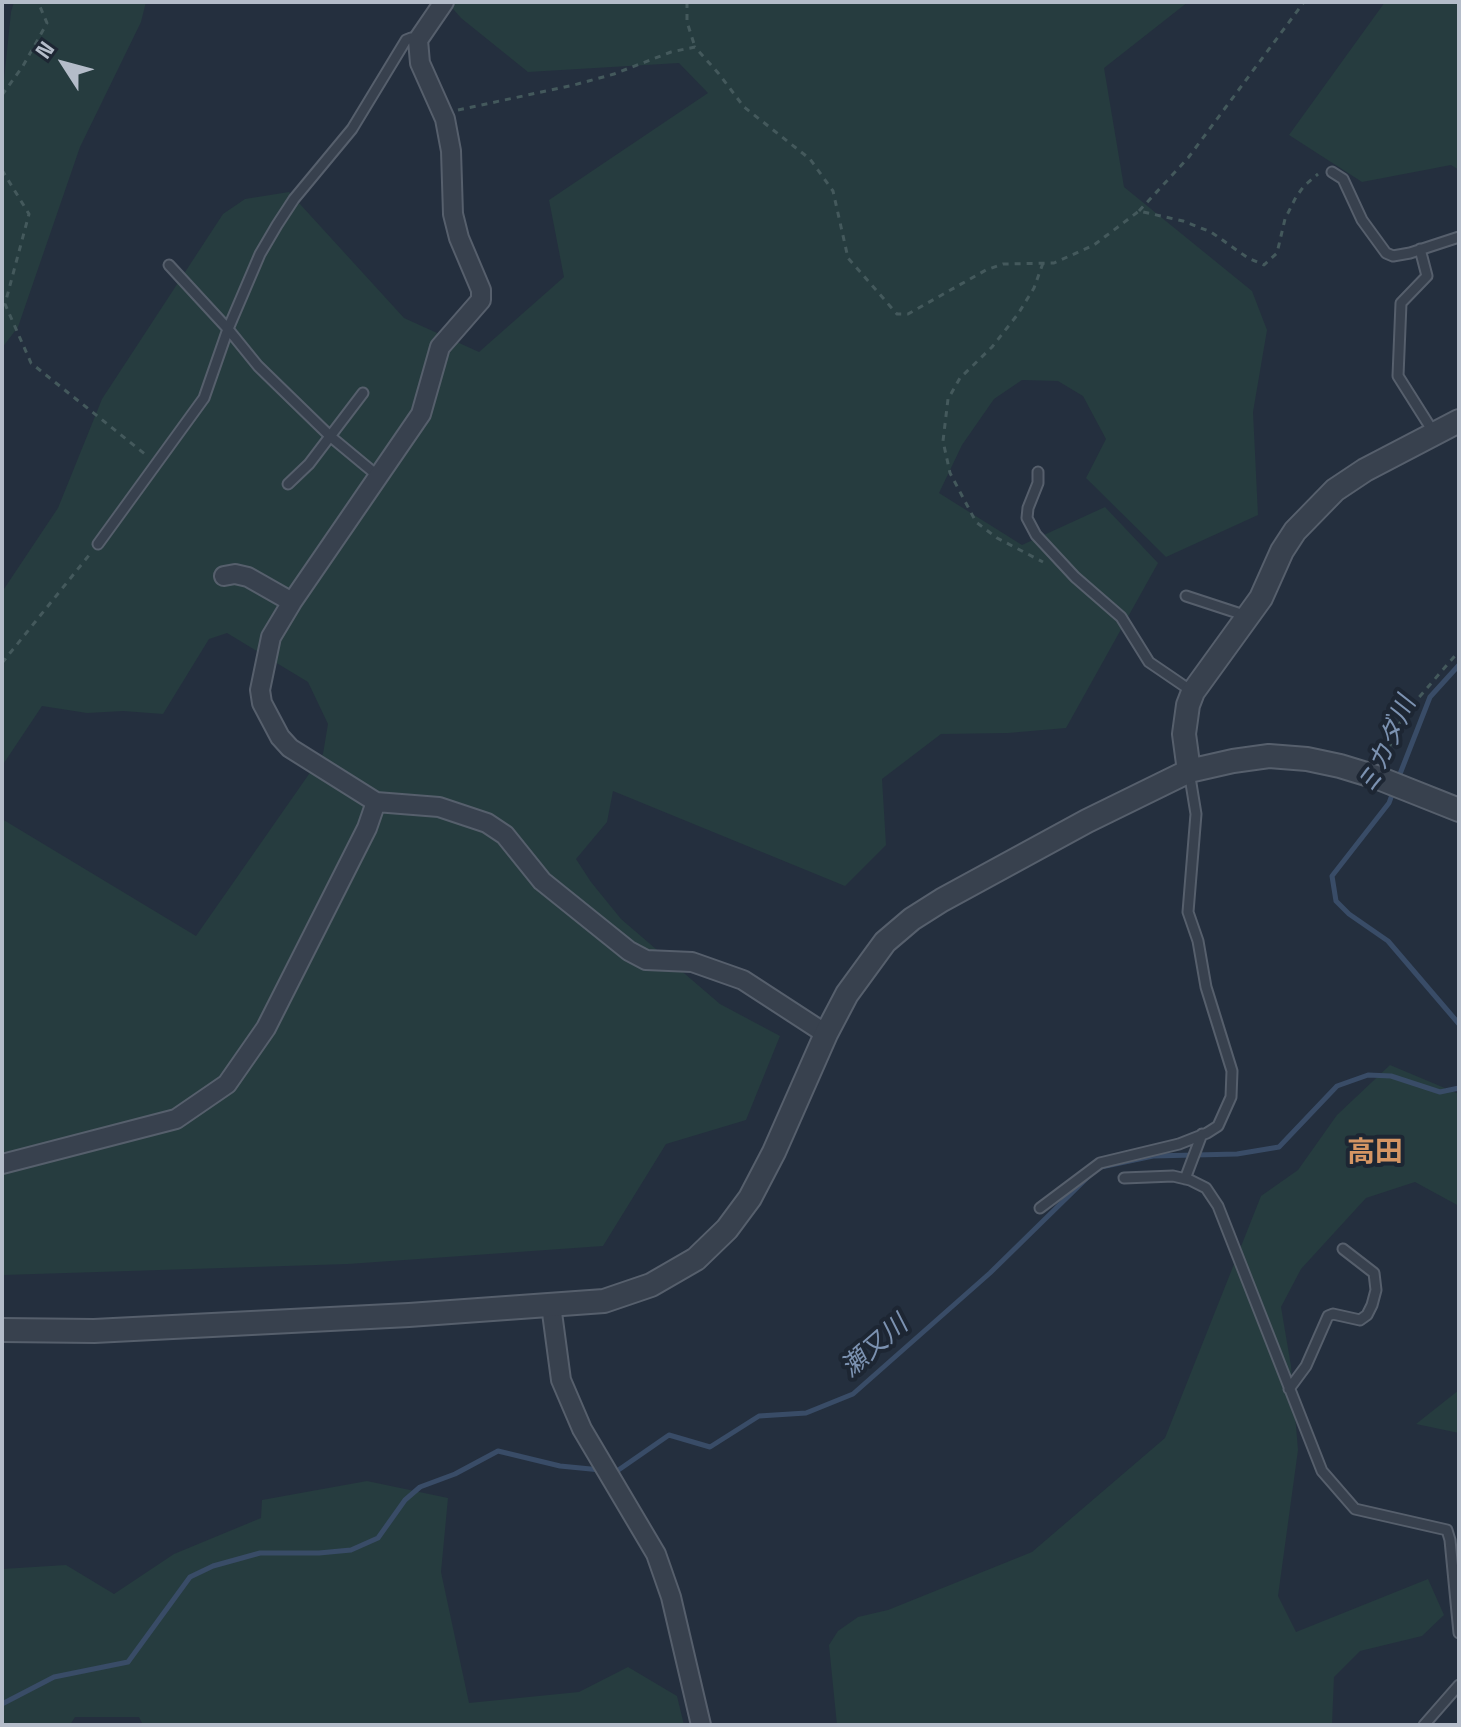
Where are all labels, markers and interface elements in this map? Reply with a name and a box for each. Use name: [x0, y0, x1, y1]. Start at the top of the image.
north arrow: [24, 24, 104, 104]
text: N: [29, 36, 60, 64]
water label: ミカダ川: [1353, 692, 1423, 800]
district label: 高田: [1347, 1136, 1403, 1170]
water label: 瀬又川: [835, 1310, 915, 1384]

